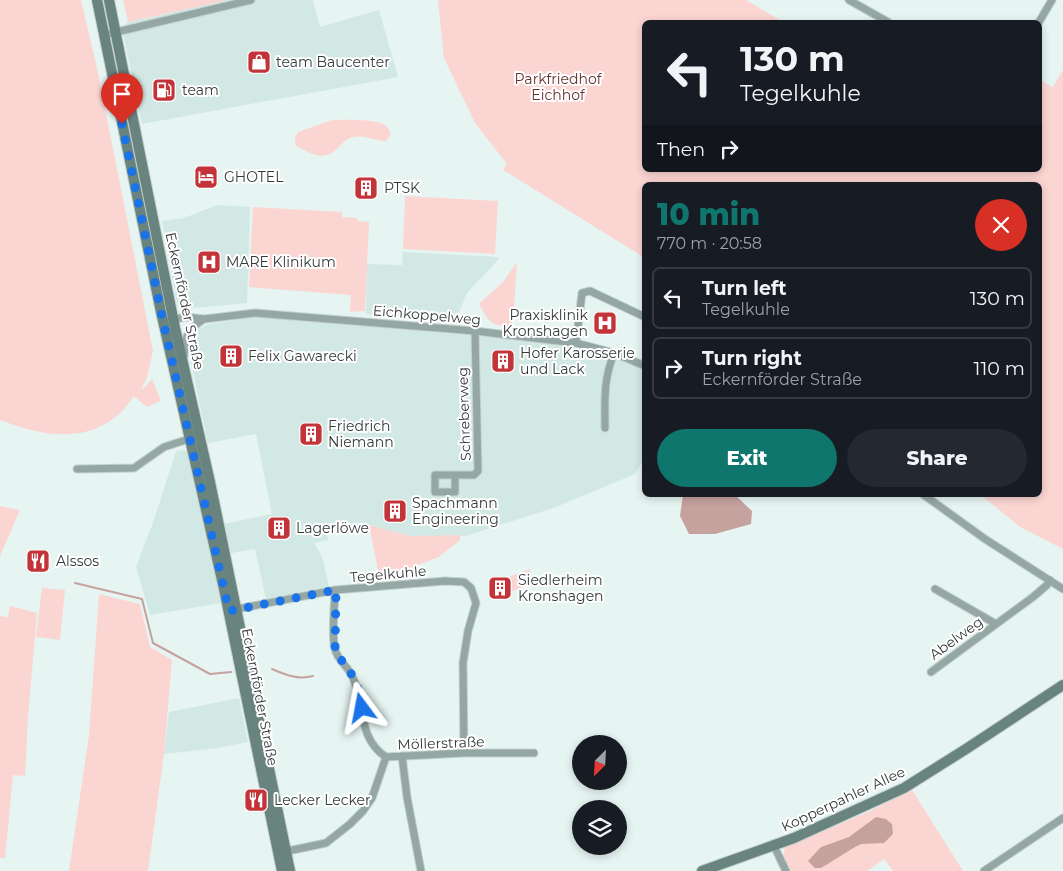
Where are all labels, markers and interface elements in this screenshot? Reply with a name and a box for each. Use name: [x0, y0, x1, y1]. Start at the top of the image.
text: 130 m: [740, 37, 845, 80]
icon: left: [657, 40, 722, 105]
shop icon: team Baucenter: [246, 49, 272, 75]
place label: team Baucenter: [276, 53, 390, 71]
park label: Parkfriedhof Eichhof: [515, 70, 603, 104]
pin: [101, 73, 143, 124]
fuel station icon: team: [151, 77, 177, 103]
icon: arrive: [108, 80, 136, 108]
text: Tegelkuhle: [740, 80, 861, 107]
place label: team: [182, 81, 219, 99]
icon: right: [715, 135, 743, 163]
text: Then: [657, 138, 705, 161]
hotel icon: GHOTEL: [193, 164, 219, 190]
place label: GHOTEL: [224, 168, 284, 186]
building icon: PTSK: [353, 175, 379, 201]
place label: PTSK: [384, 179, 420, 197]
text: 10 min: [657, 196, 760, 233]
button: close: [975, 199, 1027, 251]
street label: Eckernförder Straße: [162, 231, 208, 371]
text: 770 m · 20:58: [657, 234, 762, 253]
hospital icon: MARE Klinikum: [196, 249, 222, 275]
place label: MARE Klinikum: [226, 253, 336, 271]
text: Turn left: [702, 277, 787, 300]
icon: left: [659, 284, 687, 312]
text: 130 m: [970, 287, 1025, 310]
text: Tegelkuhle: [702, 300, 790, 319]
street label: Eichkoppelweg: [372, 301, 482, 329]
place label: Praxisklinik Kronshagen: [502, 306, 589, 340]
hospital icon: Praxisklinik Kronshagen: [592, 310, 618, 336]
building icon: Felix Gawarecki: [218, 343, 244, 369]
place label: Hofer Karosserie und Lack: [520, 344, 635, 378]
place label: Felix Gawarecki: [248, 347, 357, 365]
text: Turn right: [702, 347, 802, 370]
building icon: Hofer Karosserie und Lack: [490, 348, 516, 374]
icon: right: [659, 354, 687, 382]
text: 110 m: [974, 357, 1025, 380]
street label: Schreberweg: [453, 367, 475, 461]
text: Eckernförder Straße: [702, 370, 862, 389]
place label: Friedrich Niemann: [328, 417, 394, 451]
building icon: Friedrich Niemann: [298, 421, 324, 447]
button: Exit: [657, 429, 837, 487]
button: Share: [847, 429, 1027, 487]
place label: Spachmann Engineering: [412, 494, 499, 528]
building icon: Spachmann Engineering: [382, 498, 408, 524]
building icon: Lagerlöwe: [266, 515, 292, 541]
place label: Lagerlöwe: [296, 519, 369, 537]
restaurant icon: Alssos: [25, 548, 51, 574]
place label: Alssos: [56, 552, 99, 570]
street label: Tegelkuhle: [349, 562, 427, 586]
place label: Siedlerheim Kronshagen: [518, 571, 604, 605]
building icon: Siedlerheim Kronshagen: [487, 575, 513, 601]
street label: Abelweg: [926, 613, 986, 663]
street label: Eckernförder Straße: [238, 627, 282, 767]
position arrow: [335, 681, 387, 733]
street label: Möllerstraße: [397, 732, 485, 754]
north arrow: [572, 735, 628, 790]
map controls: [572, 735, 627, 855]
street label: Kopperpahler Allee: [778, 762, 908, 836]
restaurant icon: Lecker Lecker: [243, 787, 269, 813]
place label: Lecker Lecker: [274, 791, 371, 809]
button: layers: [572, 800, 627, 855]

